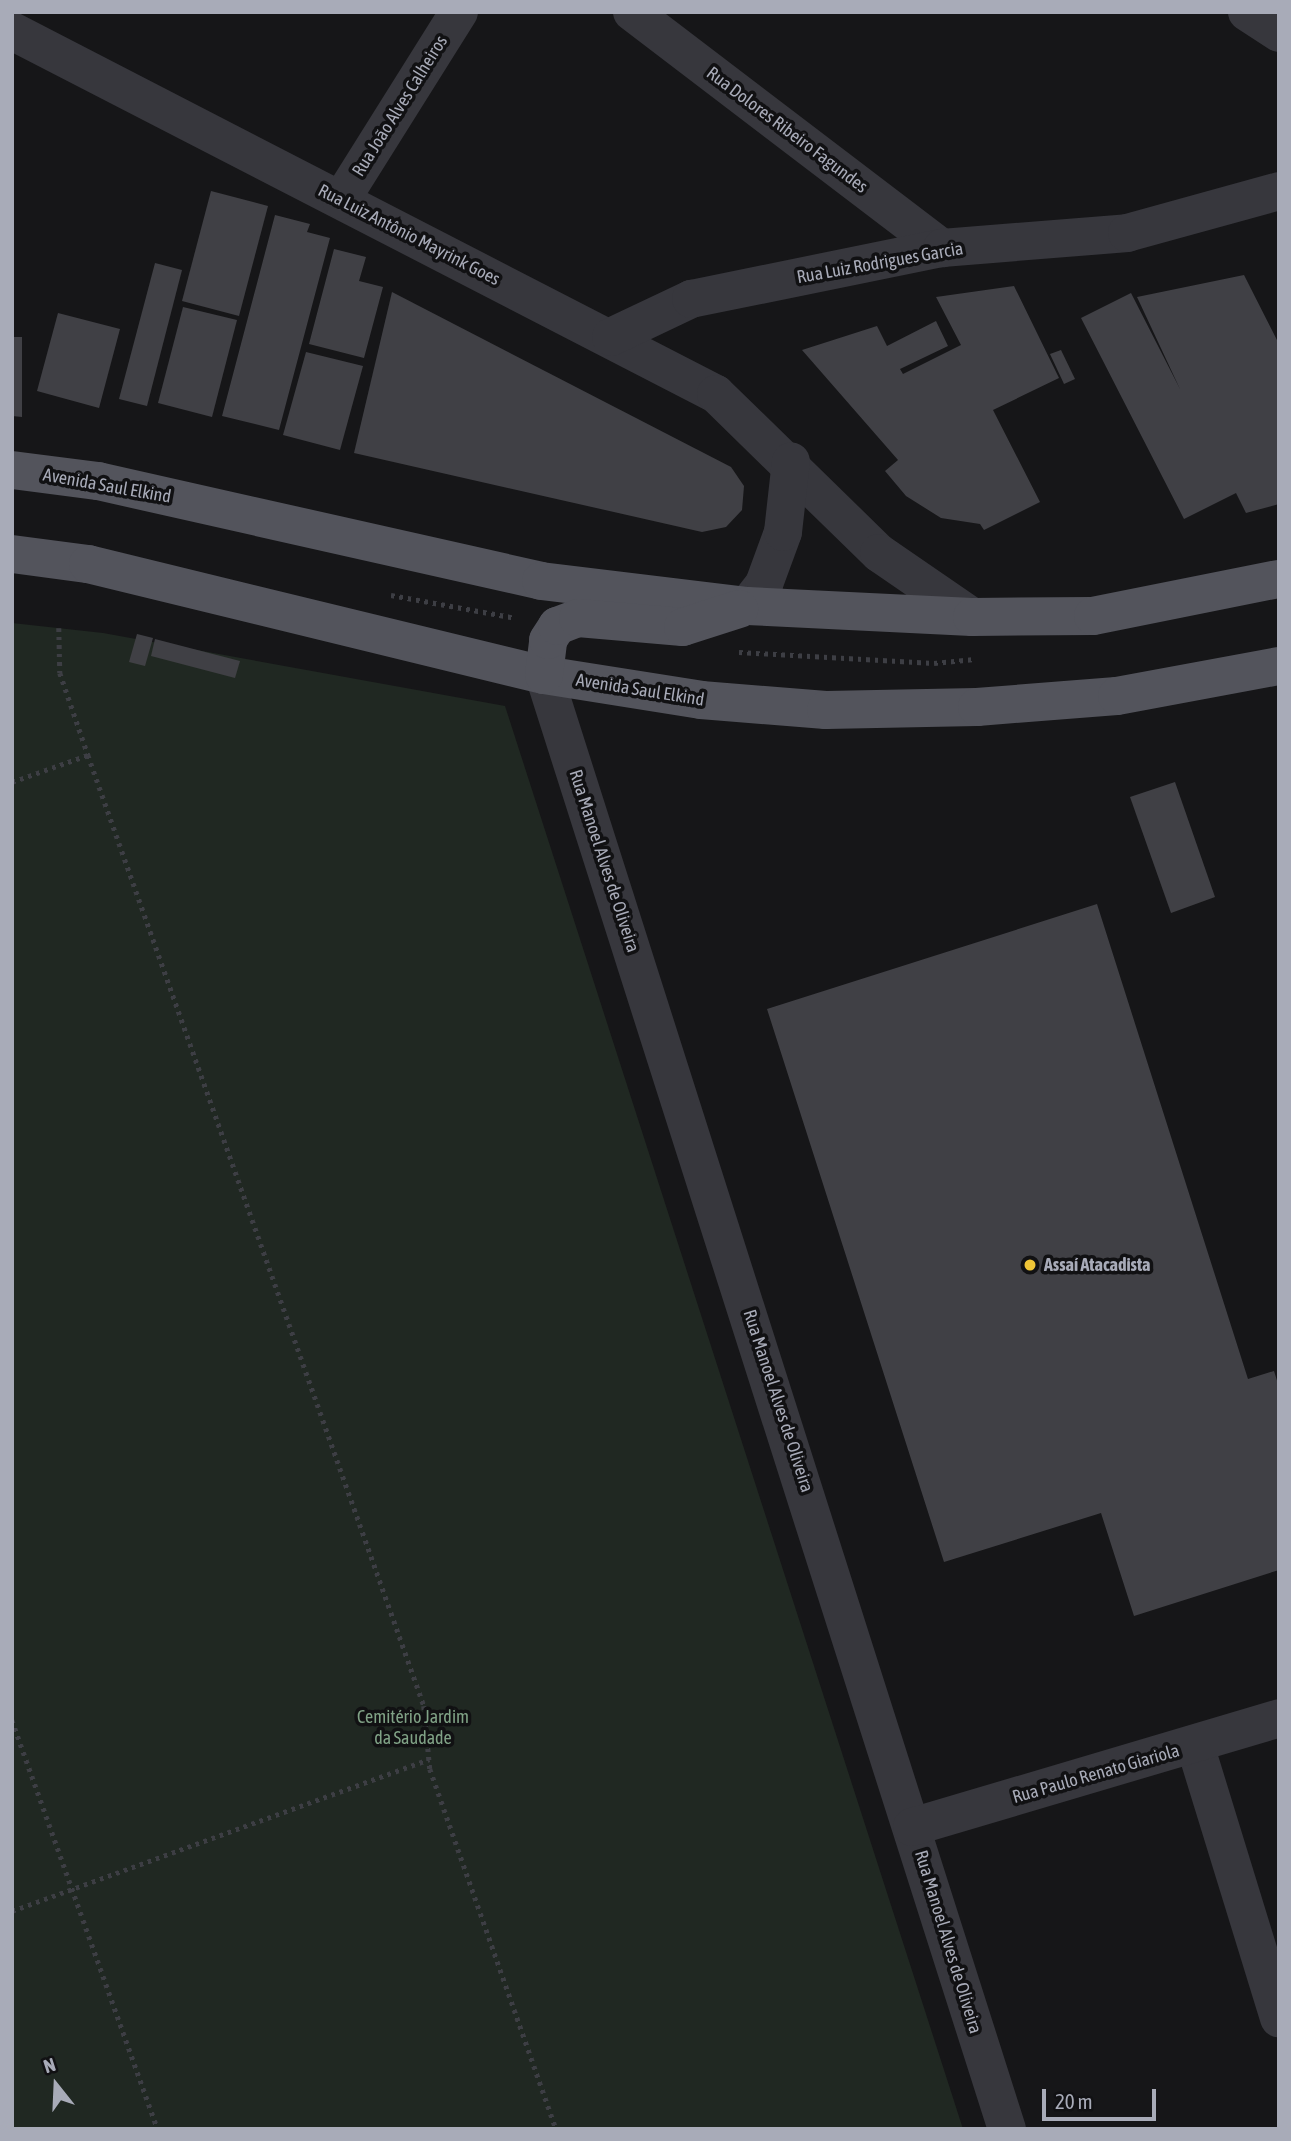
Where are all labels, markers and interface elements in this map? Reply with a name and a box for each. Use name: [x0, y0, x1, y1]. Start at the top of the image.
street label: Rua João Alves Calheiros: [348, 32, 452, 180]
street label: Rua Dolores Ribeiro Fagundes: [702, 62, 872, 198]
street label: Rua Luiz Antônio Mayrink Goes: [315, 180, 503, 290]
street label: Rua Luiz Rodrigues Garcia: [795, 238, 965, 288]
street label: Avenida Saul Elkind: [41, 464, 173, 508]
street label: Avenida Saul Elkind: [574, 669, 706, 711]
street label: Rua Manoel Alves de Oliveira: [564, 767, 644, 955]
place label: Assaí Atacadista: [1044, 1254, 1150, 1276]
marker: Assaí Atacadista: [1022, 1257, 1038, 1273]
street label: Rua Manoel Alves de Oliveira: [738, 1307, 818, 1495]
park label: Cemitério Jardim da Saudade: [357, 1707, 469, 1750]
street label: Rua Paulo Renato Giariola: [1010, 1740, 1182, 1808]
street label: Rua Manoel Alves de Oliveira: [910, 1848, 986, 2036]
north arrow: [21, 2050, 91, 2120]
text: N: [41, 2053, 58, 2077]
scale bar: [1046, 2074, 1160, 2118]
text: 20 m: [1055, 2089, 1093, 2113]

